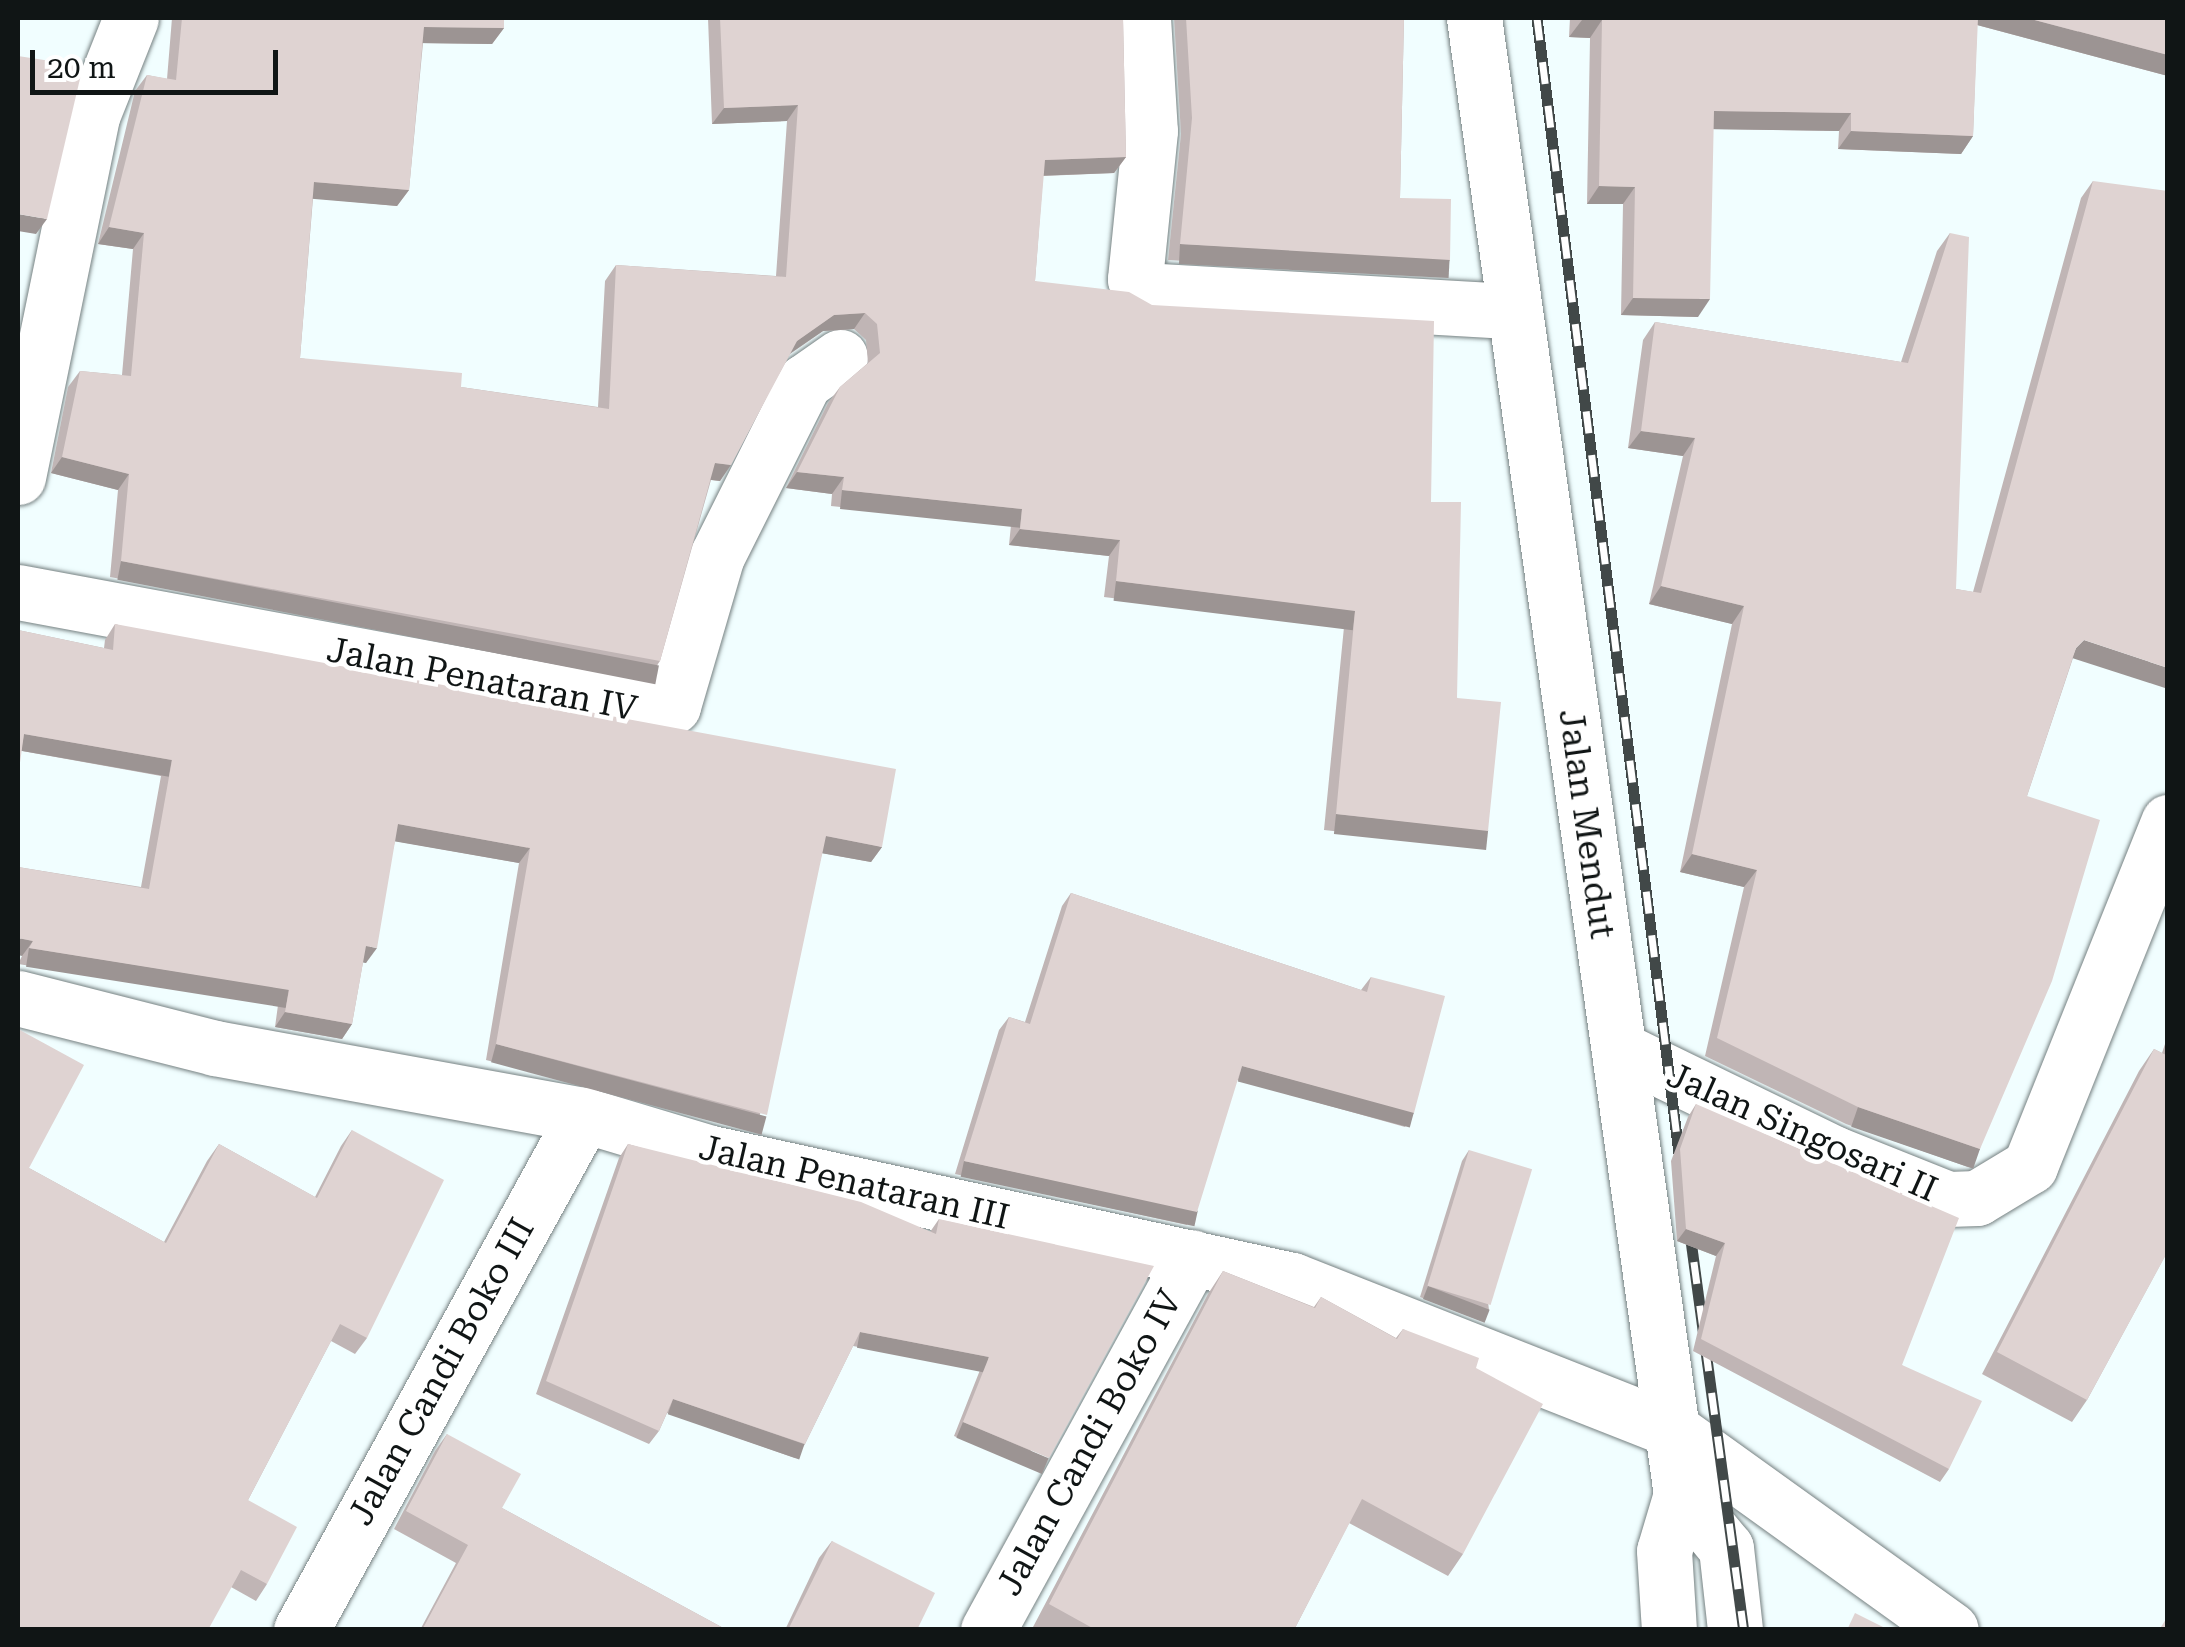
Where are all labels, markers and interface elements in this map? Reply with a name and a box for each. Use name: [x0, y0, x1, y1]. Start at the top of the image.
scale bar: [35, 30, 282, 92]
text: 20 m: [47, 50, 116, 85]
street label: Jalan Penataran IV: [323, 629, 641, 731]
street label: Jalan Mendut: [1549, 707, 1623, 941]
street label: Jalan Singosari II: [1660, 1055, 1944, 1211]
street label: Jalan Penataran III: [695, 1127, 1013, 1239]
street label: Jalan Candi Boko III: [340, 1211, 544, 1533]
street label: Jalan Candi Boko IV: [989, 1283, 1191, 1603]

